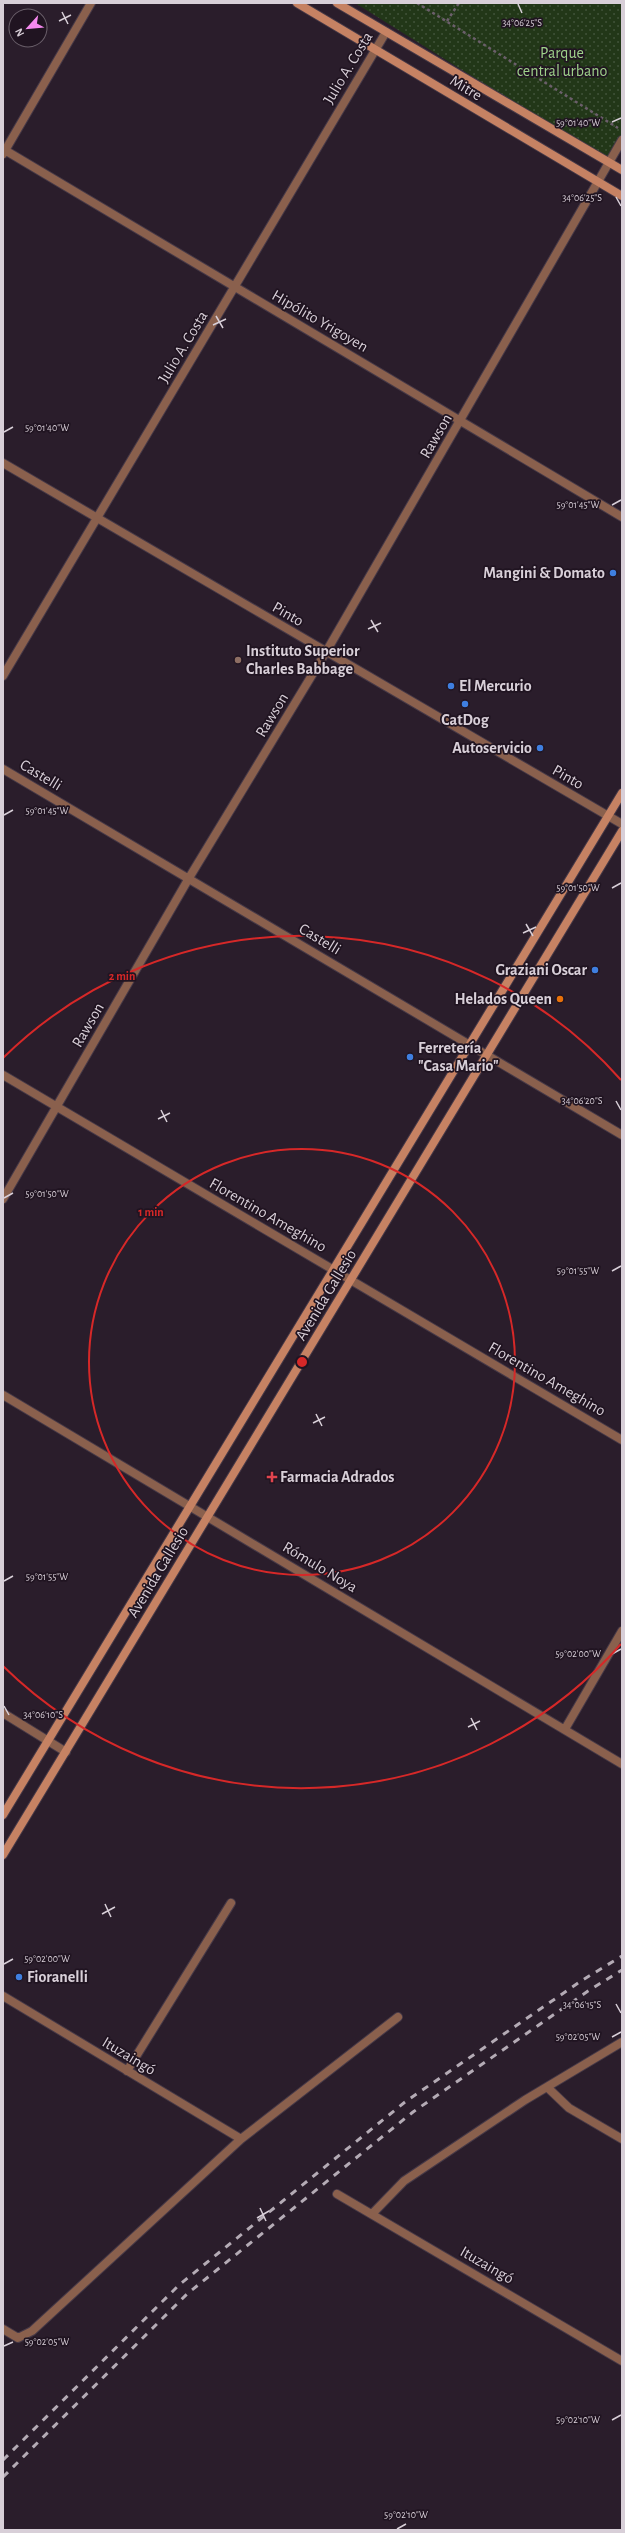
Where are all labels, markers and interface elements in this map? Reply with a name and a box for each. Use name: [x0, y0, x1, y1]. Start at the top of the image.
north arrow: [8, 8, 48, 48]
text: 34°06'25"S: [502, 18, 542, 28]
text: N: [13, 26, 26, 38]
street label: Julio A. Costa: [320, 29, 376, 107]
park label: Parque central urbano: [517, 45, 607, 79]
street label: Mitre: [447, 72, 485, 104]
text: 59°01'40"W: [556, 118, 600, 128]
text: 34°06'25"S: [562, 193, 602, 203]
street label: Hipólito Yrigoyen: [269, 287, 371, 356]
street label: Julio A. Costa: [155, 308, 211, 386]
street label: Rawson: [417, 411, 455, 461]
text: 59°01'40"W: [25, 423, 69, 433]
text: 59°01'45"W: [556, 500, 600, 510]
place label: Mangini & Domato: [483, 565, 605, 581]
marker: Mangini & Domato: [608, 568, 618, 578]
street label: Pinto: [270, 599, 306, 629]
place label: Instituto Superior Charles Babbage: [246, 643, 360, 677]
marker: Instituto Superior Charles Babbage: [233, 655, 243, 665]
place label: El Mercurio: [459, 678, 532, 694]
marker: El Mercurio: [446, 681, 456, 691]
street label: Rawson: [253, 690, 291, 740]
marker: CatDog: [460, 699, 470, 709]
place label: CatDog: [441, 712, 490, 728]
place label: Autoservicio: [452, 740, 532, 756]
marker: Autoservicio: [535, 743, 545, 753]
street label: Castelli: [17, 756, 65, 794]
street label: Pinto: [550, 762, 586, 792]
text: 59°01'45"W: [25, 806, 69, 816]
text: 59°01'50"W: [556, 883, 600, 893]
street label: Castelli: [296, 920, 344, 958]
place label: Graziani Oscar: [495, 962, 587, 978]
marker: Graziani Oscar: [590, 965, 600, 975]
text: 2 min: [109, 970, 135, 982]
place label: Helados Queen: [455, 991, 552, 1008]
marker: Helados Queen: [555, 994, 565, 1004]
street label: Rawson: [69, 1000, 107, 1050]
place label: Ferretería "Casa Mario": [418, 1040, 499, 1074]
marker: Ferretería "Casa Mario": [405, 1052, 415, 1062]
text: 34°06'20"S: [562, 1096, 603, 1106]
street label: Florentino Ameghino: [207, 1175, 329, 1255]
text: 59°01'50"W: [25, 1189, 69, 1199]
text: 1 min: [138, 1206, 164, 1218]
street label: Avenida Gallesio: [293, 1247, 359, 1343]
text: 59°01'55"W: [557, 1266, 599, 1276]
street label: Florentino Ameghino: [486, 1339, 608, 1419]
centre of rings: [295, 1355, 309, 1369]
place label: Farmacia Adrados: [280, 1469, 394, 1485]
marker: Farmacia Adrados: [267, 1472, 277, 1482]
street label: Avenida Gallesio: [125, 1524, 191, 1620]
street label: Rómulo Noya: [280, 1539, 360, 1596]
text: 59°01'55"W: [26, 1572, 68, 1582]
text: 59°02'00"W: [555, 1649, 601, 1659]
text: 34°06'10"S: [23, 1710, 63, 1720]
text: 59°02'00"W: [24, 1954, 70, 1964]
place label: Fioranelli: [27, 1969, 88, 1985]
marker: Fioranelli: [14, 1972, 24, 1982]
text: 34°06'15"S: [563, 2000, 602, 2010]
text: 59°02'05"W: [556, 2032, 600, 2042]
street label: Ituzaingó: [100, 2034, 159, 2078]
street label: Ituzaingó: [457, 2243, 517, 2287]
text: 59°02'05"W: [25, 2337, 69, 2347]
text: 59°02'10"W: [556, 2415, 600, 2425]
text: 59°02'10"W: [384, 2510, 428, 2520]

